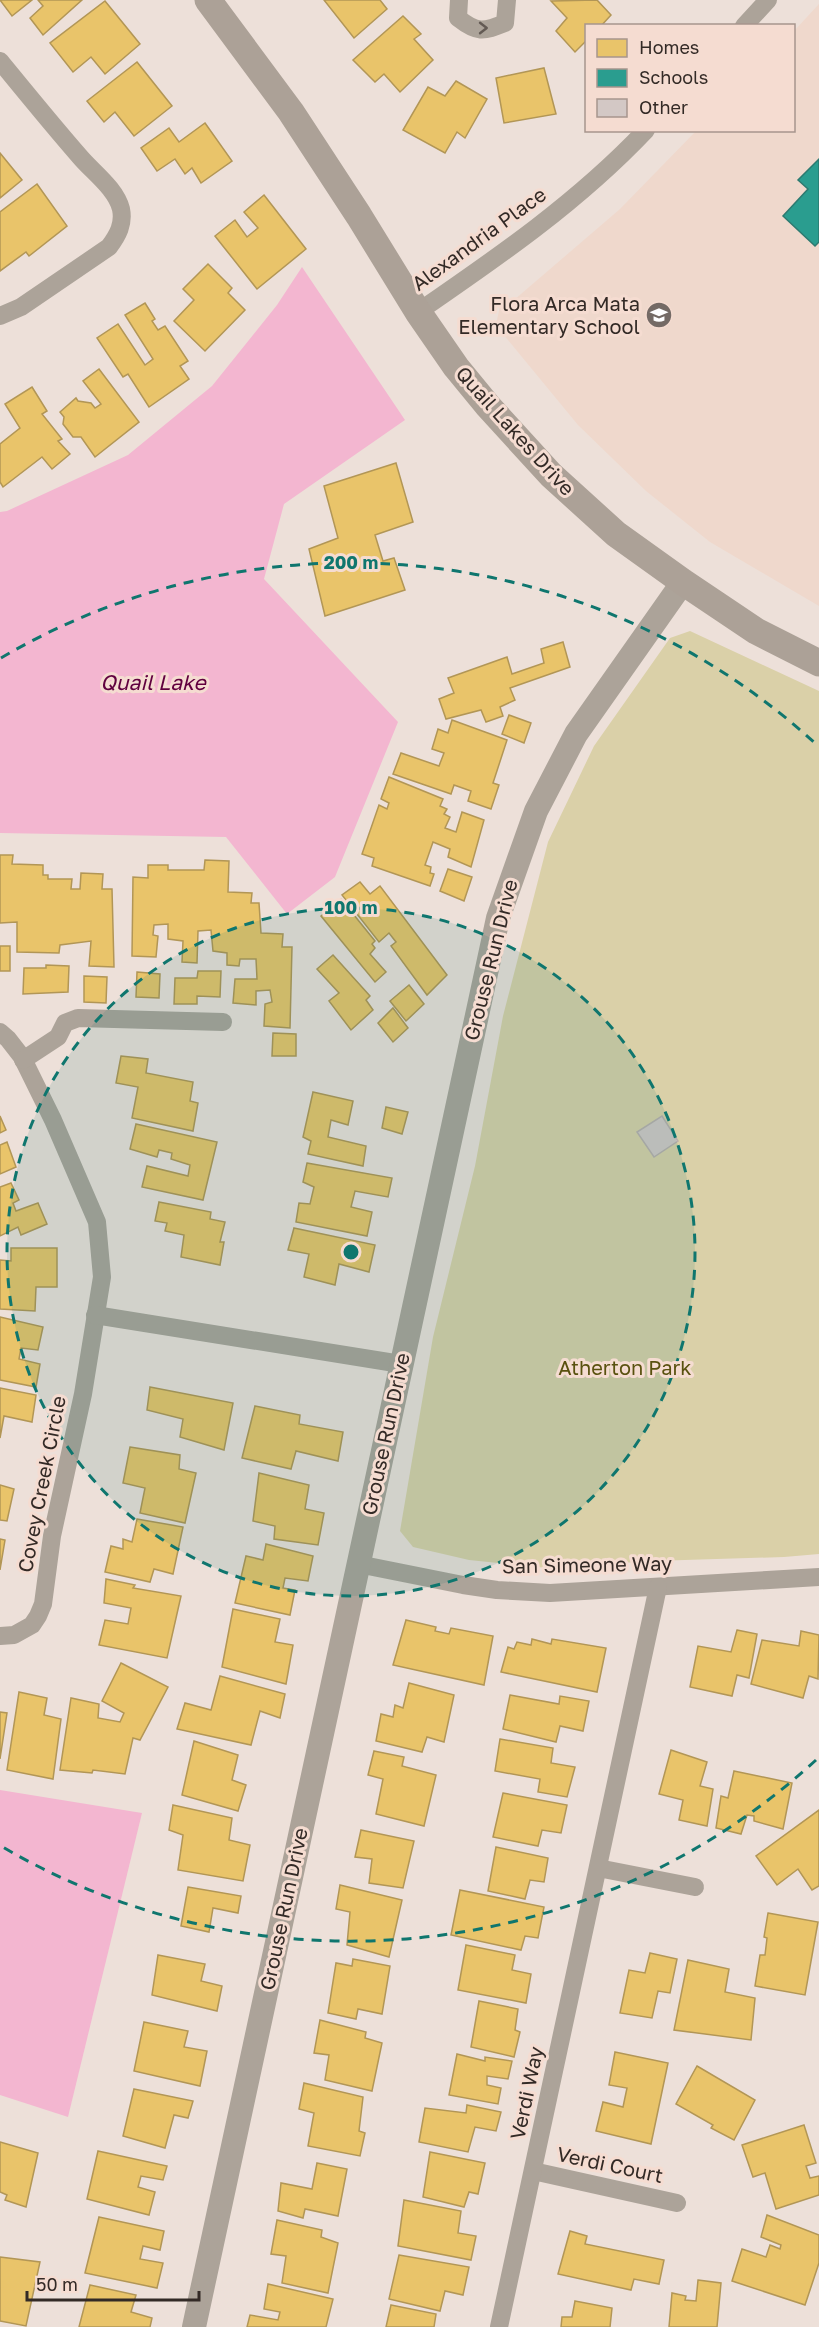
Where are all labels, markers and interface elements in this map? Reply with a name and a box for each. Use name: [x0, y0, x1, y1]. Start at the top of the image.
one-way arrow: [479, 22, 488, 34]
legend: [585, 24, 795, 132]
text: Homes: [639, 36, 699, 58]
text: Schools: [639, 66, 708, 88]
text: Other: [639, 96, 688, 118]
street label: Alexandria Place: [407, 181, 550, 295]
place label: Flora Arca Mata Elementary School: [458, 291, 640, 338]
school or university icon: Flora Arca Mata Elementary School: [644, 300, 674, 330]
street label: Quail Lakes Drive: [451, 361, 580, 500]
text: 200 m: [324, 551, 378, 573]
water label: Quail Lake: [100, 669, 208, 695]
street label: Grouse Run Drive: [458, 877, 522, 1043]
text: 100 m: [325, 896, 377, 918]
centre of rings: [341, 1242, 361, 1262]
street label: Grouse Run Drive: [356, 1351, 414, 1517]
park label: Atherton Park: [558, 1355, 692, 1379]
street label: Covey Creek Circle: [12, 1393, 70, 1574]
street label: San Simeone Way: [502, 1551, 672, 1577]
street label: Grouse Run Drive: [254, 1826, 312, 1992]
street label: Verdi Way: [504, 2044, 548, 2142]
street label: Verdi Court: [555, 2141, 666, 2187]
scale bar: [27, 2264, 200, 2302]
text: 50 m: [36, 2273, 78, 2295]

